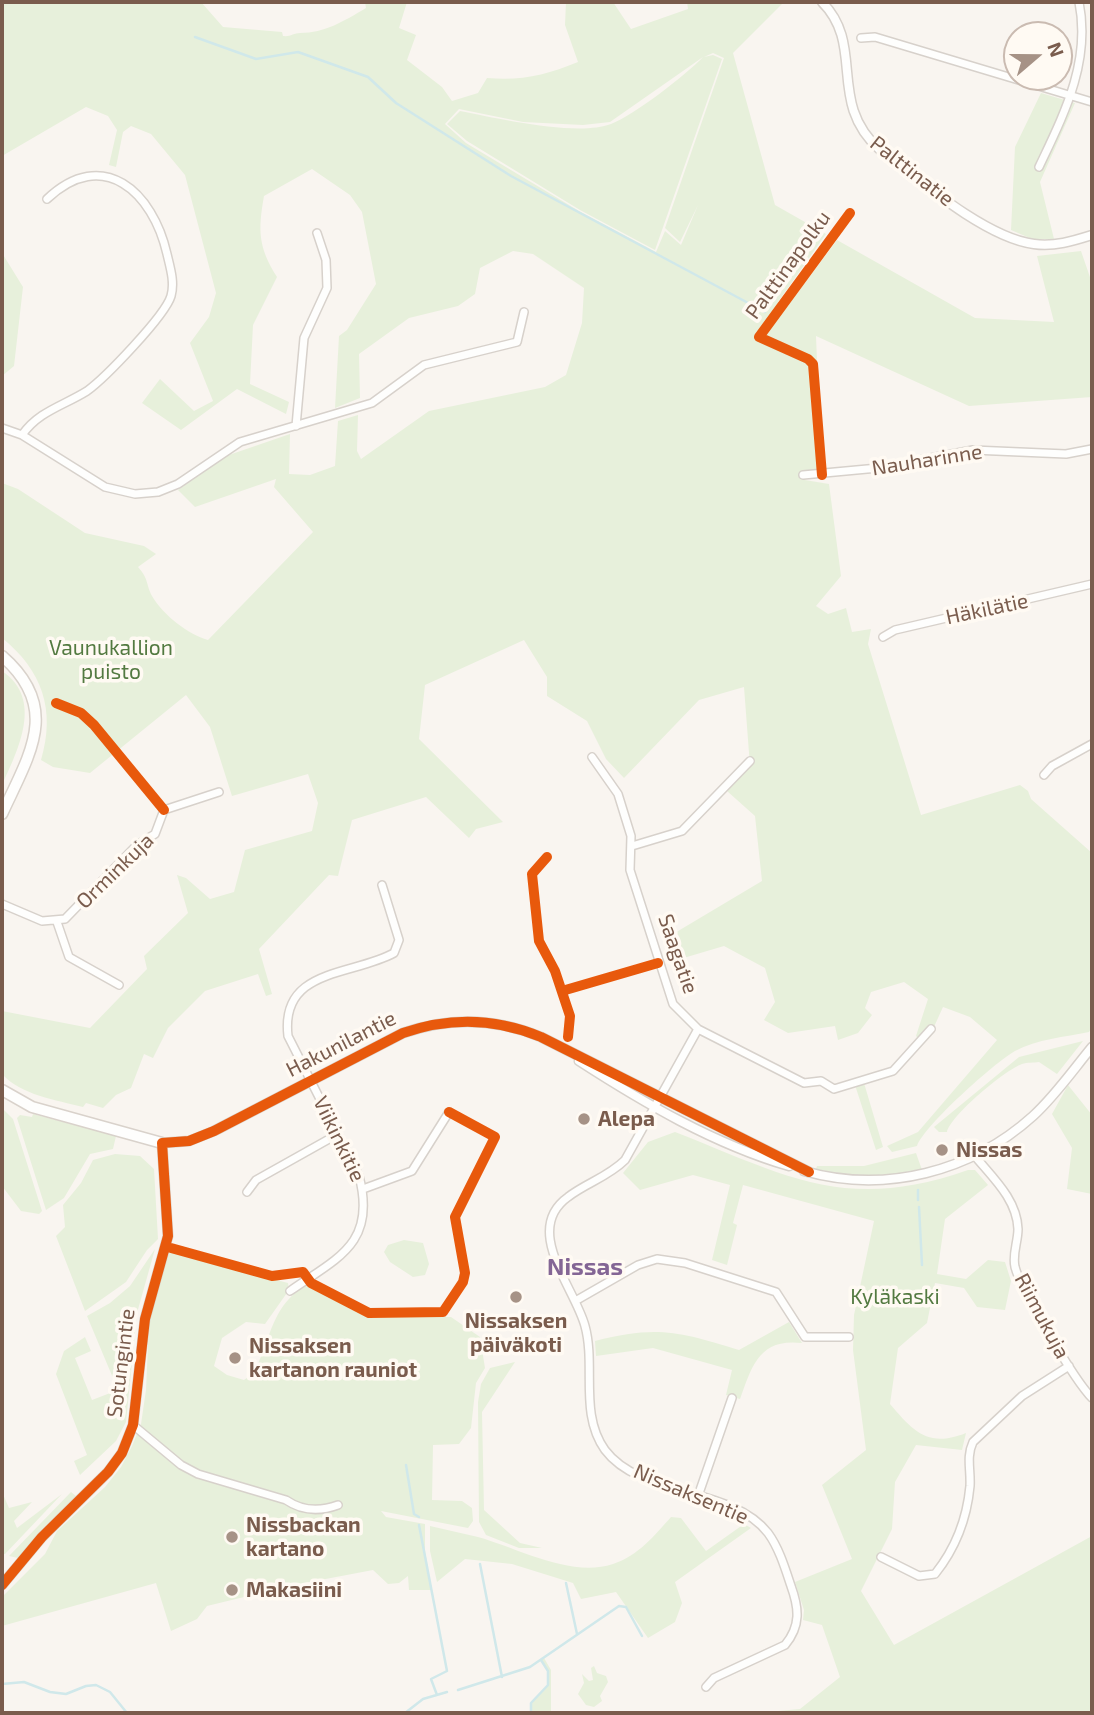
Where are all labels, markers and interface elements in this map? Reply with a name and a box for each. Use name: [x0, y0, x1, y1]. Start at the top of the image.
north arrow: [1003, 21, 1073, 91]
text: N: [1043, 39, 1069, 60]
street label: Palttinatie: [865, 130, 959, 212]
street label: Palttinapolku: [740, 206, 836, 324]
street label: Nauharinne: [870, 439, 984, 481]
street label: Häkilätie: [943, 588, 1031, 630]
park label: Vaunukallion puisto: [49, 635, 173, 685]
street label: Orminkuja: [71, 828, 159, 914]
street label: Saagatie: [653, 911, 703, 997]
street label: Hakunilantie: [282, 1006, 400, 1082]
street label: Viikinkitie: [308, 1092, 370, 1186]
place label: Alepa: [598, 1106, 655, 1132]
marker: Alepa: [576, 1111, 592, 1127]
place label: Nissas: [956, 1137, 1022, 1163]
marker: Nissas: [934, 1142, 950, 1158]
district label: Nissas: [547, 1253, 623, 1281]
street label: Riimukuja: [1009, 1269, 1075, 1363]
park label: Kyläkaski: [850, 1284, 940, 1310]
marker: Nissaksen päiväkoti: [508, 1289, 524, 1305]
street label: Sotungintie: [102, 1307, 140, 1419]
place label: Nissaksen päiväkoti: [465, 1308, 567, 1358]
place label: Nissaksen kartanon rauniot: [249, 1333, 417, 1383]
marker: Nissaksen kartanon rauniot: [227, 1350, 243, 1366]
street label: Nissaksentie: [630, 1459, 752, 1529]
place label: Nissbackan kartano: [246, 1512, 361, 1562]
marker: Nissbackan kartano: [224, 1529, 240, 1545]
place label: Makasiini: [246, 1577, 342, 1603]
marker: Makasiini: [224, 1582, 240, 1598]

